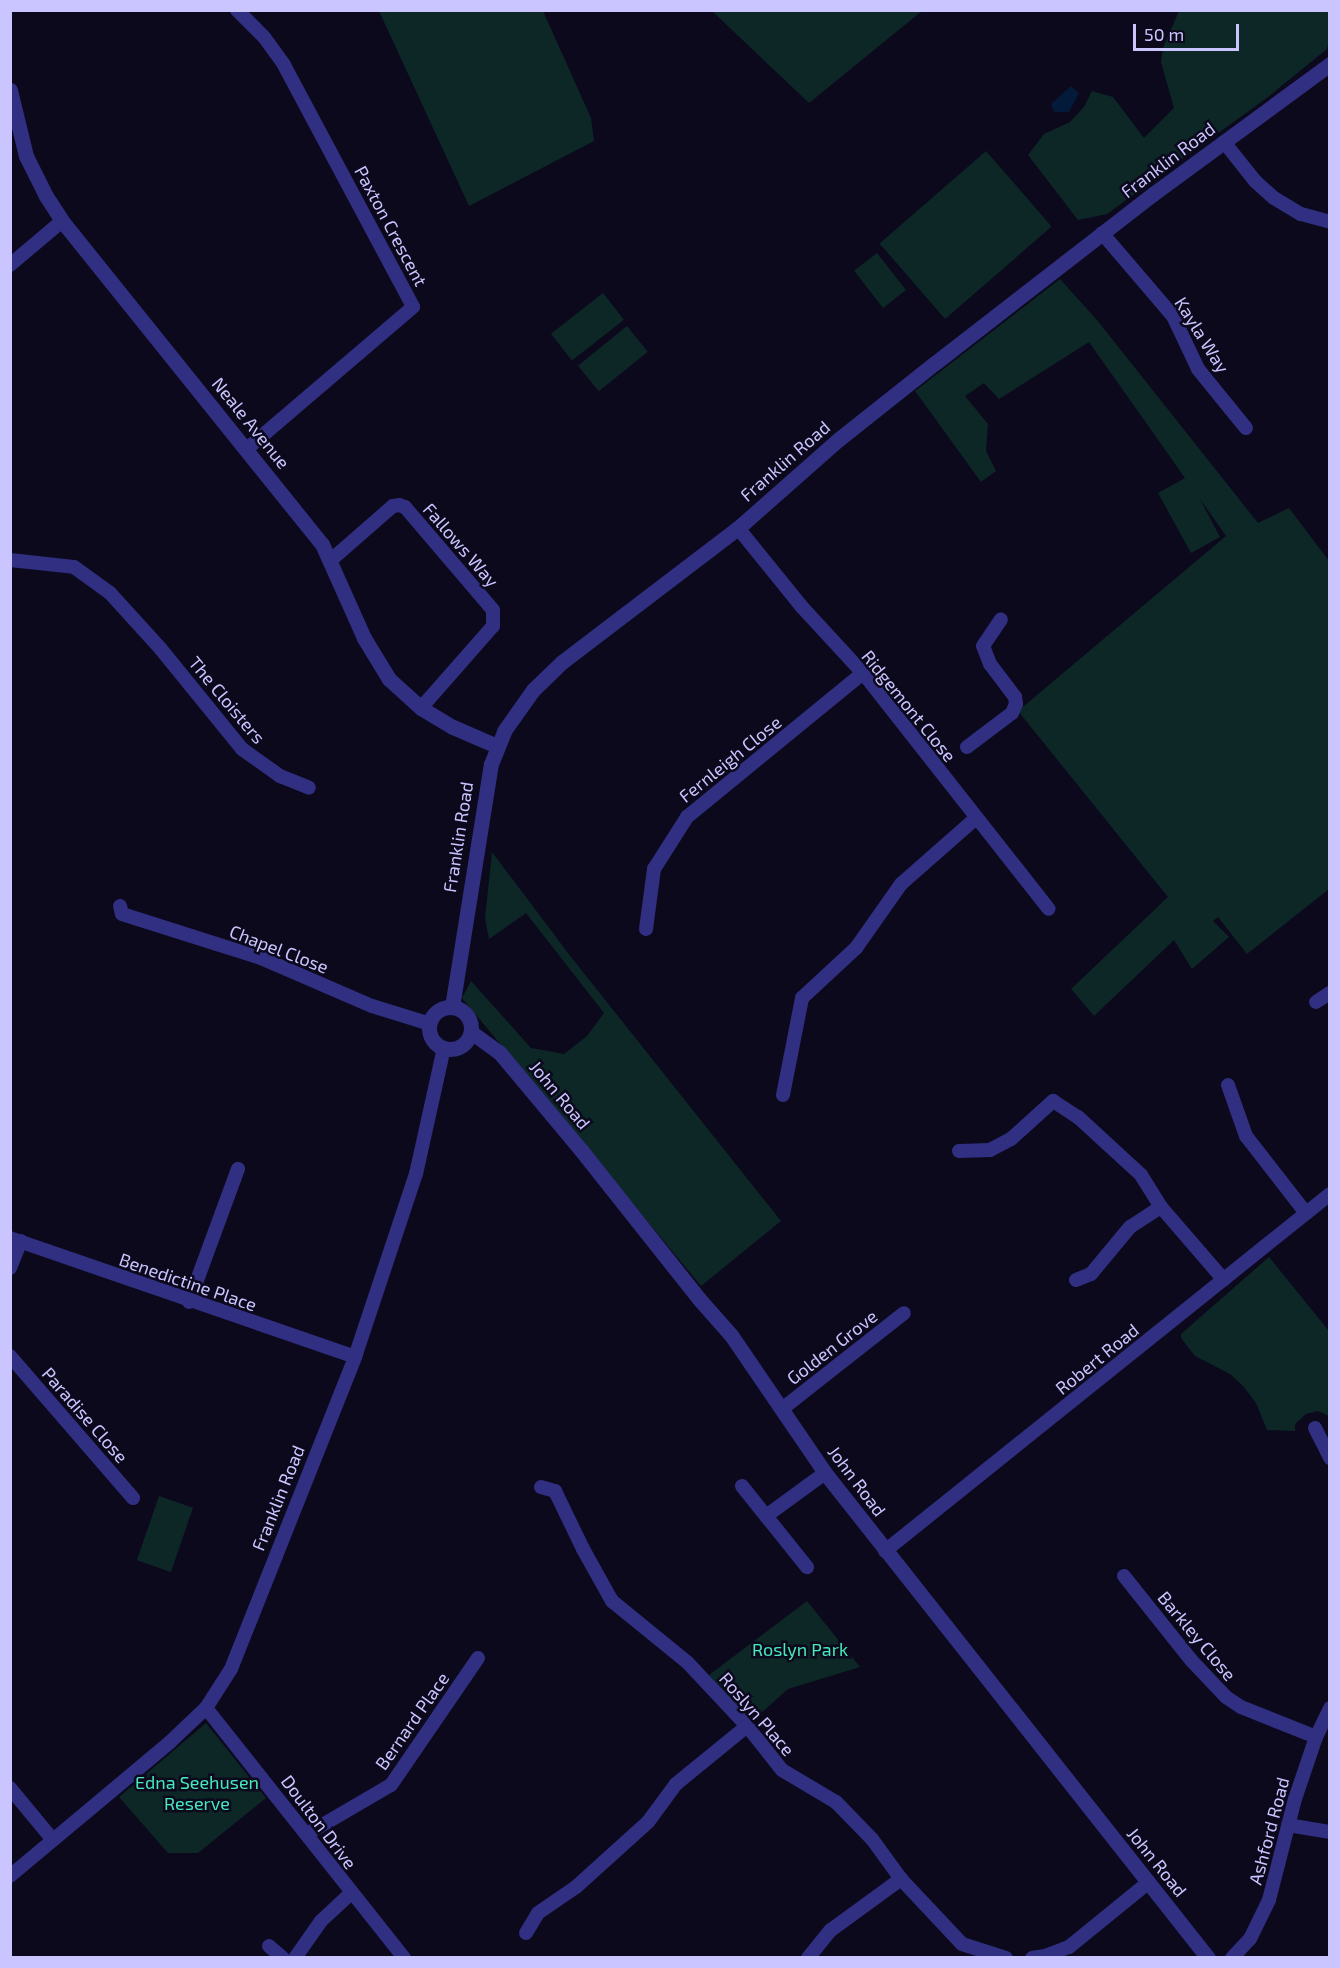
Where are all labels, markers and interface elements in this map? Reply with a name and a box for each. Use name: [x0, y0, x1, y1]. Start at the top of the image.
scale bar: [1136, 12, 1242, 50]
text: 50 m: [1144, 23, 1184, 45]
street label: Franklin Road: [1117, 118, 1219, 202]
street label: Paxton Crescent: [350, 162, 432, 290]
street label: Kayla Way: [1170, 293, 1234, 377]
street label: Neale Avenue: [207, 373, 295, 473]
street label: Franklin Road: [736, 416, 834, 506]
street label: Fallows Way: [419, 499, 503, 591]
street label: Ridgemont Close: [857, 646, 961, 766]
street label: The Cloisters: [184, 652, 270, 748]
street label: Fernleigh Close: [674, 711, 786, 807]
street label: Franklin Road: [439, 780, 477, 894]
street label: Chapel Close: [226, 920, 332, 978]
street label: John Road: [525, 1056, 595, 1134]
street label: Benedictine Place: [116, 1248, 260, 1316]
street label: Golden Grove: [782, 1305, 882, 1389]
street label: Robert Road: [1051, 1319, 1143, 1399]
street label: Paradise Close: [38, 1363, 132, 1467]
street label: John Road: [823, 1441, 891, 1521]
street label: Franklin Road: [247, 1442, 309, 1554]
street label: Barkley Close: [1153, 1587, 1241, 1685]
park label: Roslyn Park: [752, 1638, 848, 1660]
street label: Bernard Place: [370, 1668, 454, 1774]
street label: Roslyn Place: [715, 1668, 799, 1760]
street label: Doulton Drive: [277, 1771, 361, 1873]
park label: Edna Seehusen Reserve: [135, 1772, 259, 1814]
street label: Ashford Road: [1244, 1775, 1294, 1887]
street label: John Road: [1123, 1823, 1191, 1901]

